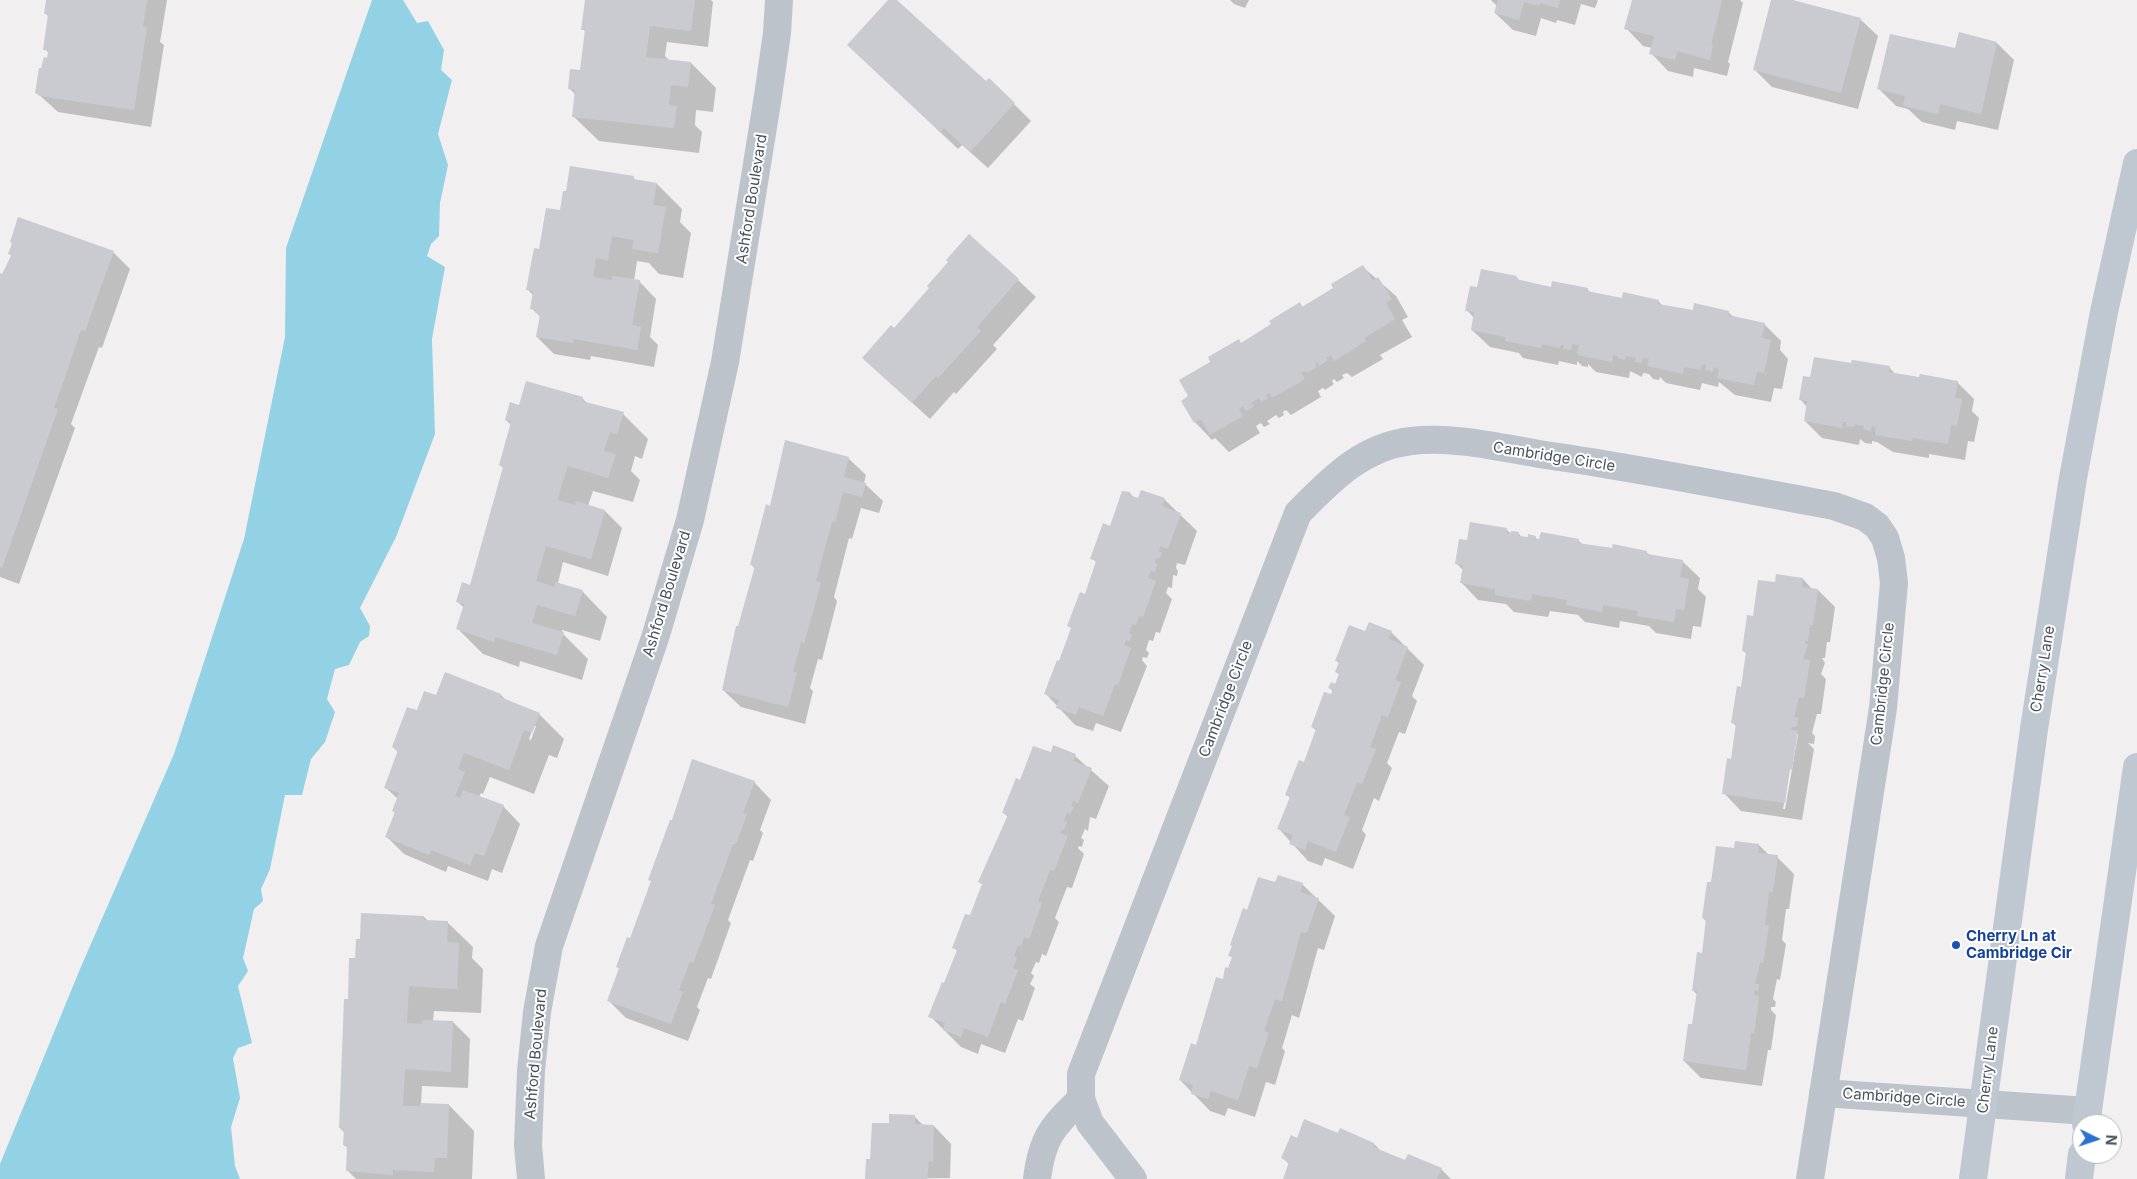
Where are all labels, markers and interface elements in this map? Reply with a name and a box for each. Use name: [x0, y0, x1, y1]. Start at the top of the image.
street label: Ashford Boulevard: [733, 133, 771, 265]
street label: Cambridge Circle: [1492, 438, 1616, 476]
street label: Ashford Boulevard: [639, 529, 695, 659]
street label: Cambridge Circle: [1868, 622, 1898, 746]
street label: Cherry Lane: [2027, 624, 2059, 714]
street label: Cambridge Circle: [1195, 638, 1257, 760]
place label: Cherry Ln at Cambridge Cir: [1966, 927, 2072, 962]
marker: Cherry Ln at Cambridge Cir: [1950, 939, 1962, 951]
street label: Ashford Boulevard: [521, 988, 551, 1120]
street label: Cherry Lane: [1974, 1025, 2002, 1115]
street label: Cambridge Circle: [1842, 1085, 1966, 1111]
north arrow: [2072, 1114, 2122, 1164]
text: N: [2103, 1134, 2120, 1146]

